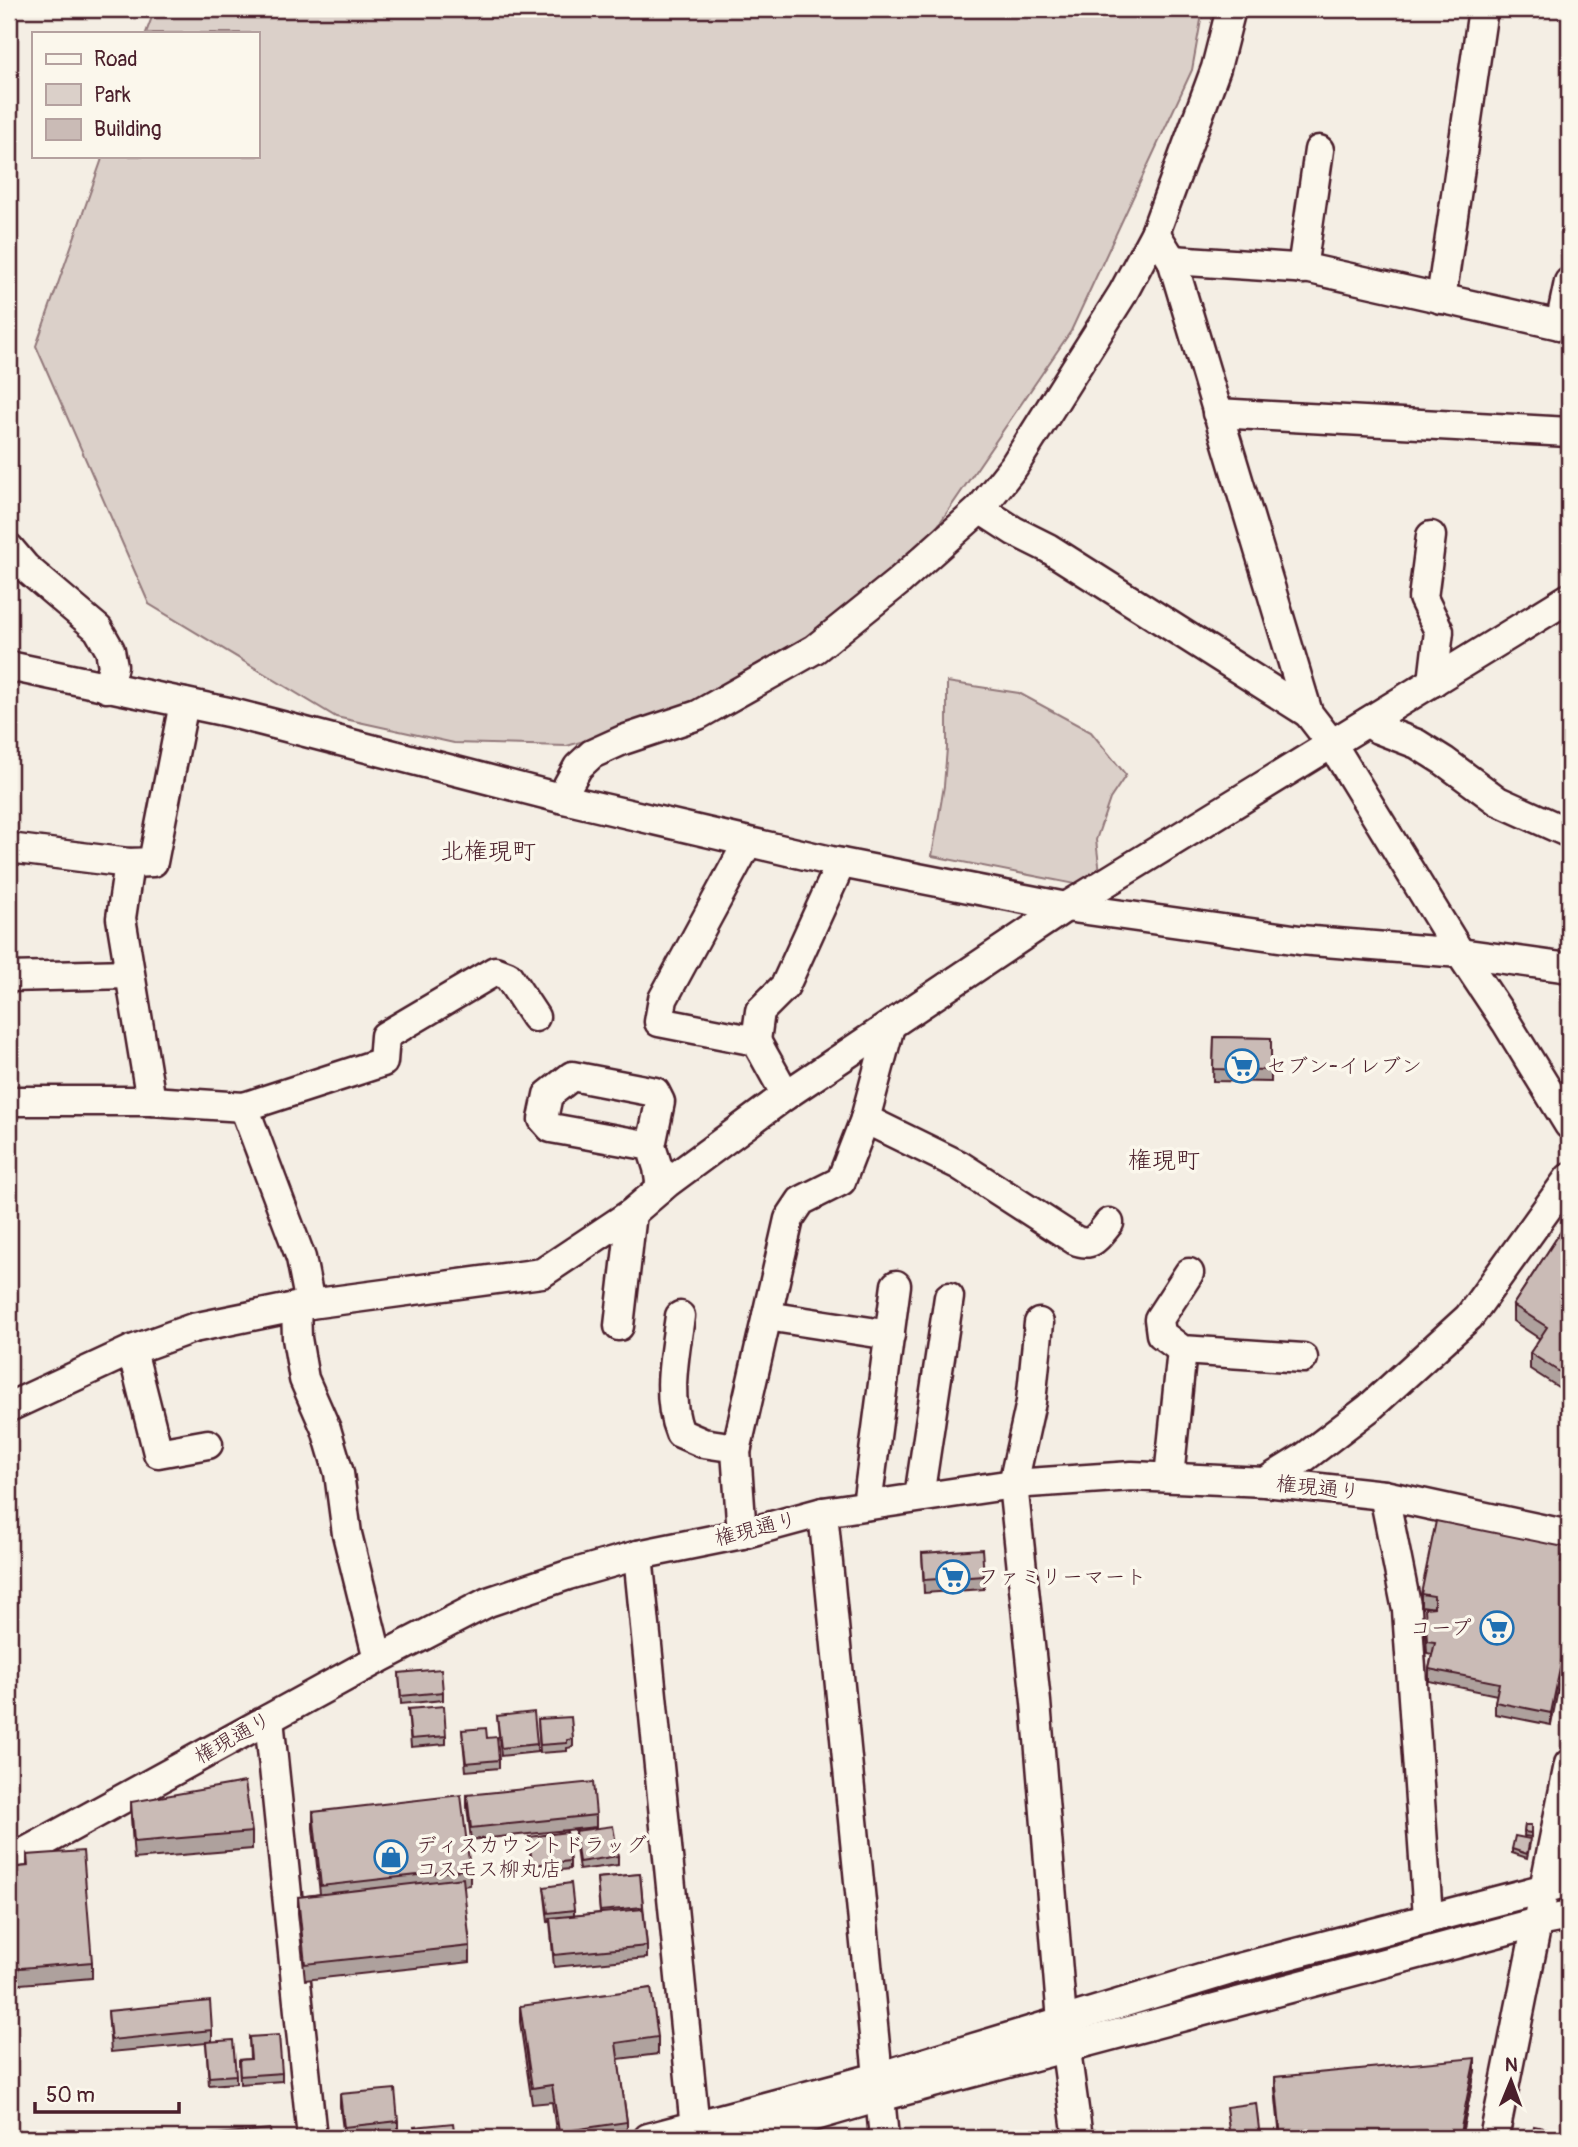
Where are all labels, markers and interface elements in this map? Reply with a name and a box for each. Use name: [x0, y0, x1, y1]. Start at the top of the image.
legend: [32, 32, 259, 158]
text: Road: [94, 46, 138, 73]
text: Park: [94, 82, 131, 109]
text: Building: [94, 116, 161, 143]
district label: 北権現町: [440, 837, 536, 866]
supermarket icon: セブン-イレブン: [1223, 1047, 1261, 1085]
place label: セブン-イレブン: [1266, 1053, 1422, 1080]
district label: 権現町: [1128, 1146, 1200, 1175]
street label: 権現通り: [1275, 1470, 1361, 1506]
street label: 権現通り: [712, 1506, 800, 1552]
supermarket icon: ファミリーマート: [934, 1558, 972, 1596]
place label: ファミリーマート: [978, 1564, 1146, 1591]
supermarket icon: コープ: [1478, 1609, 1516, 1647]
place label: コープ: [1410, 1615, 1472, 1642]
street label: 権現通り: [190, 1706, 276, 1770]
place label: ディスカウントドラッグ コスモス柳丸店: [416, 1832, 647, 1883]
shop icon: ディスカウントドラッグ コスモス柳丸店: [372, 1838, 410, 1876]
north arrow: [1476, 2046, 1546, 2116]
text: N: [1505, 2053, 1518, 2077]
scale bar: [35, 2070, 178, 2114]
text: 50 m: [46, 2082, 95, 2109]

